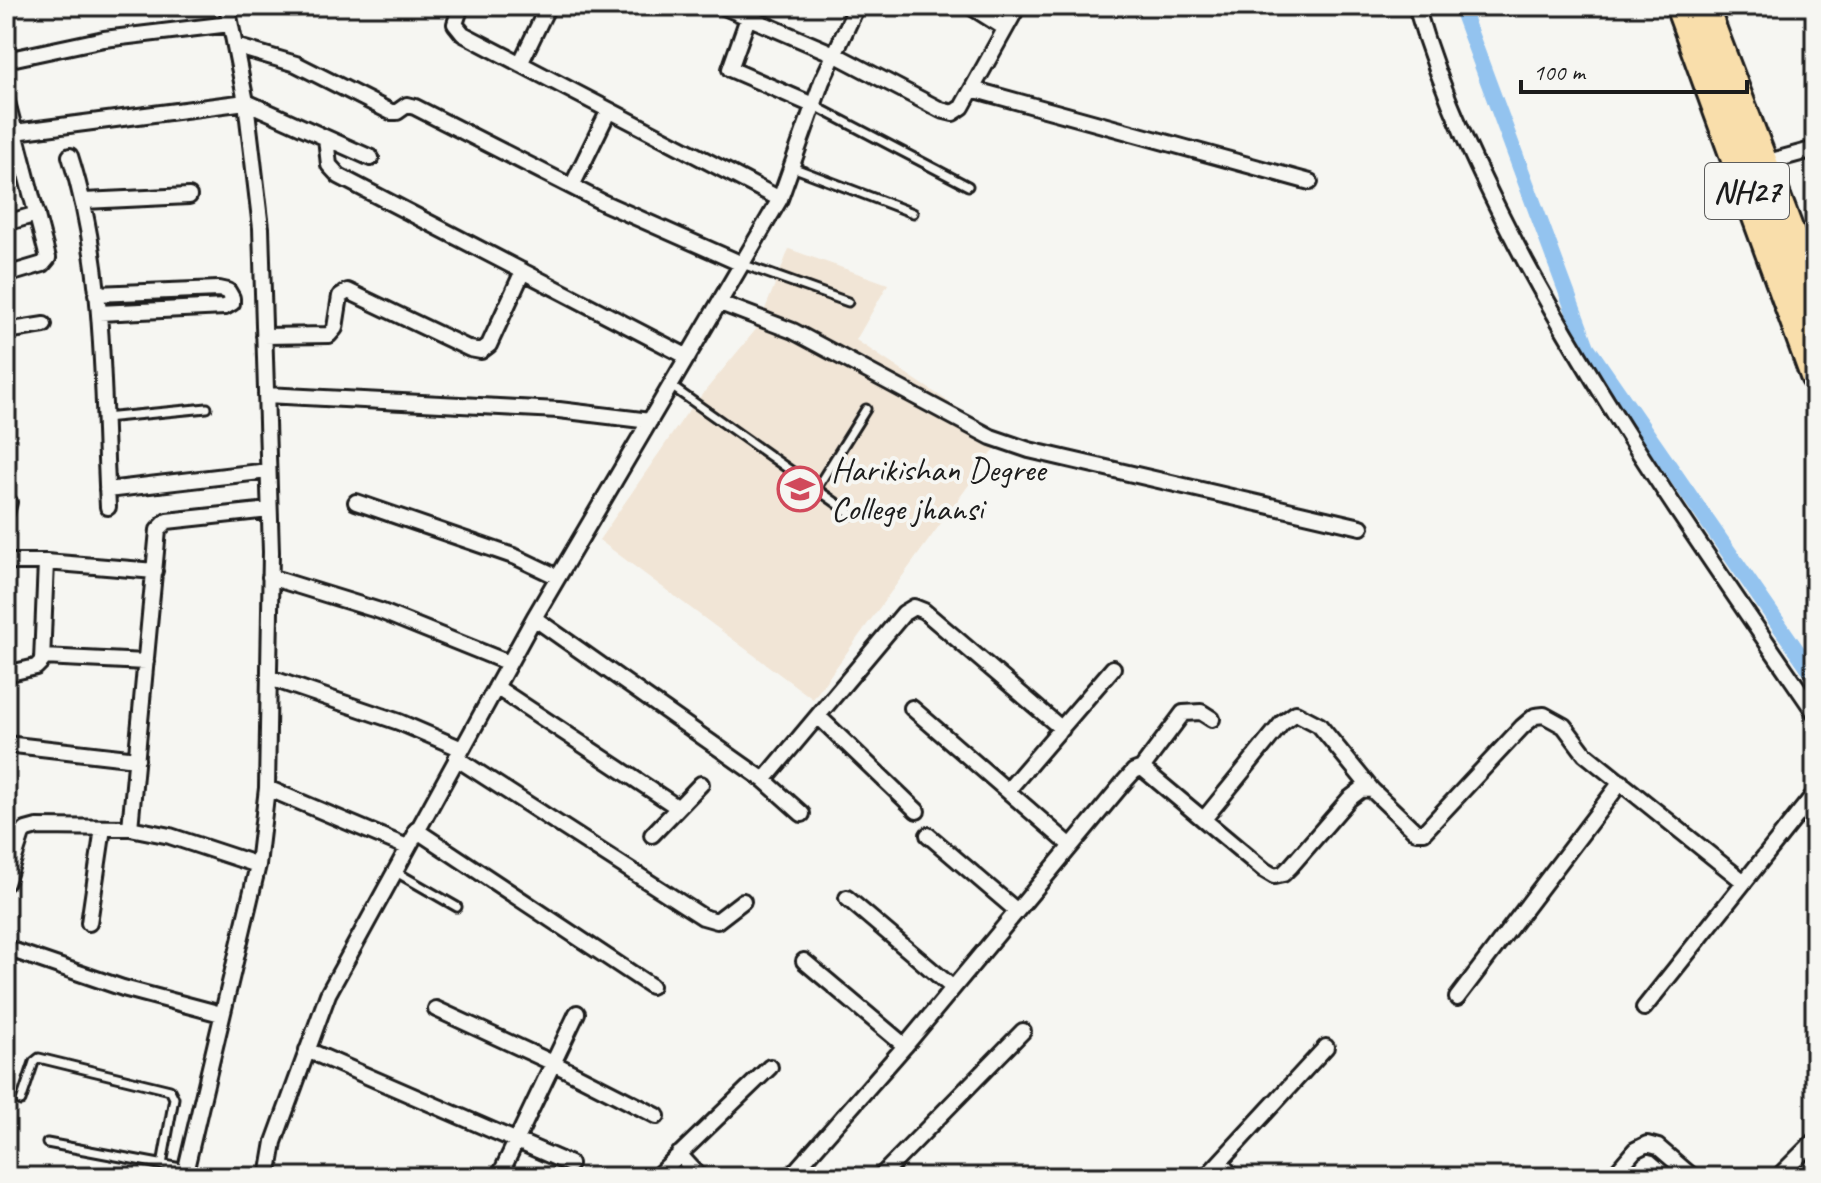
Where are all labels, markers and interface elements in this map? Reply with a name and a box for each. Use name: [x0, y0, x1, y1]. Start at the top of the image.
scale bar: [1521, 44, 1747, 94]
text: 100 m: [1533, 57, 1587, 87]
road number: NH27: [1705, 163, 1789, 219]
place label: Harikishan Degree College jhansi: [831, 448, 1048, 530]
school or university icon: Harikishan Degree College jhansi: [776, 465, 824, 513]

